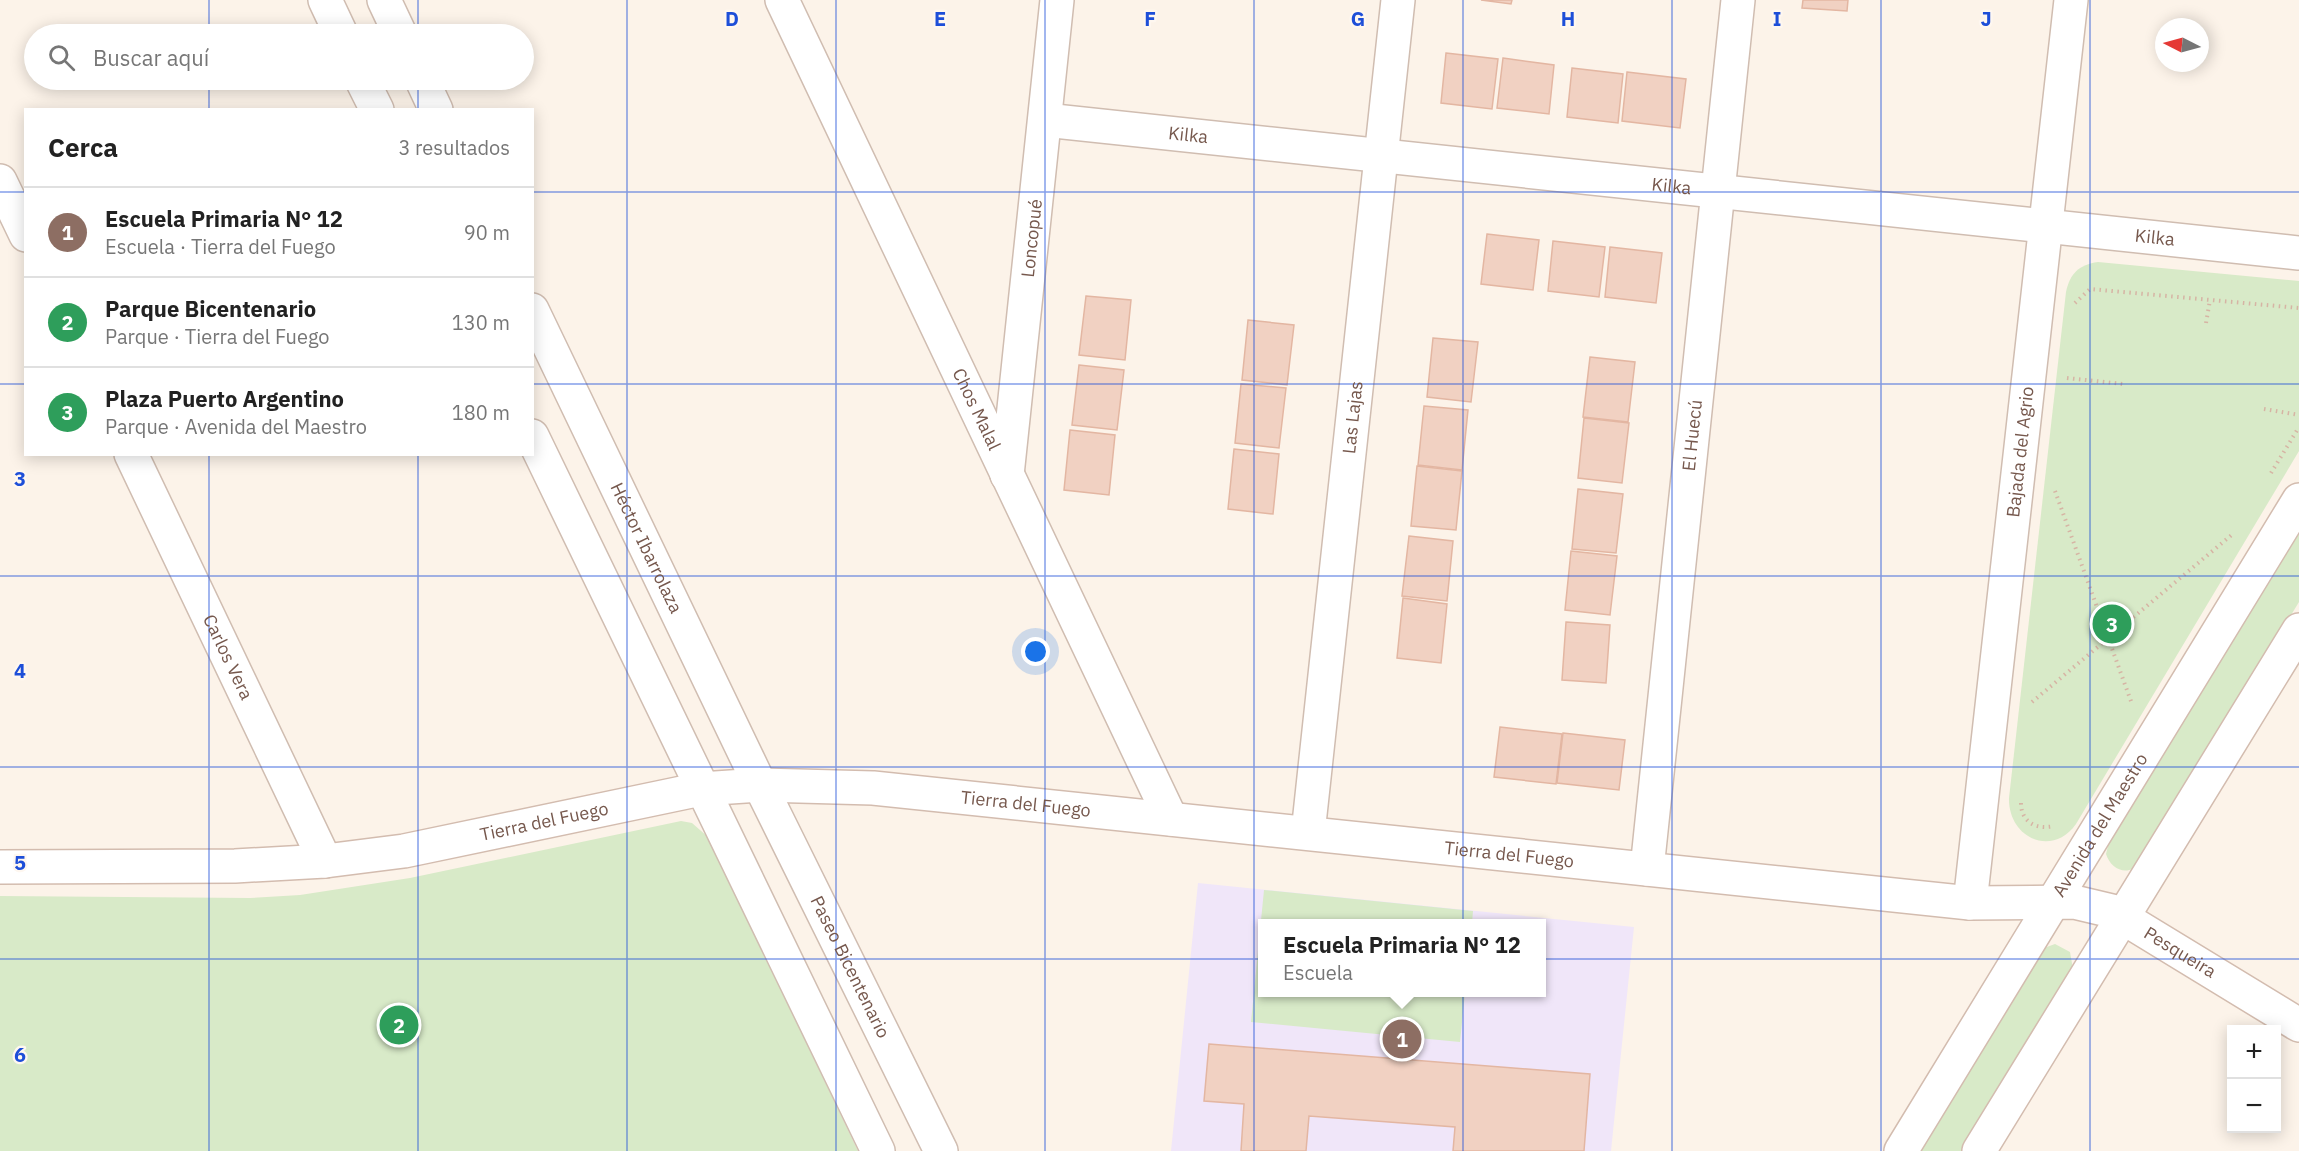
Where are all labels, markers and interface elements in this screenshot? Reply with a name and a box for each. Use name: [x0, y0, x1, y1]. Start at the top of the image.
text: D: [725, 5, 739, 32]
text: E: [934, 5, 946, 32]
text: F: [1144, 5, 1156, 32]
text: G: [1351, 5, 1365, 32]
text: H: [1561, 5, 1575, 32]
text: I: [1773, 5, 1781, 32]
text: J: [1980, 5, 1992, 32]
north arrow: [2155, 18, 2209, 72]
search box: [24, 24, 534, 90]
icon: search: [45, 41, 78, 74]
text: Buscar aquí: [93, 43, 209, 72]
street label: Kilka: [1167, 121, 1210, 148]
text: Cerca: [48, 130, 118, 164]
text: 3 resultados: [398, 134, 510, 161]
street label: Kilka: [1651, 172, 1693, 200]
street label: Loncopué: [1016, 198, 1047, 279]
text: Escuela Primaria N° 12: [105, 204, 343, 233]
text: 1: [62, 219, 74, 246]
text: 90 m: [464, 219, 510, 246]
street label: Kilka: [2134, 224, 2176, 251]
text: Escuela · Tierra del Fuego: [105, 233, 336, 260]
text: Parque Bicentenario: [105, 294, 316, 323]
text: 2: [62, 309, 74, 336]
text: 130 m: [452, 309, 510, 336]
text: Parque · Tierra del Fuego: [105, 323, 330, 350]
street label: Chos Malal: [947, 364, 1006, 454]
street label: Las Lajas: [1337, 380, 1368, 455]
text: Plaza Puerto Argentino: [105, 384, 344, 413]
street label: Bajada del Agrio: [2001, 385, 2039, 518]
street label: El Huecú: [1677, 398, 1707, 472]
text: 3: [62, 399, 74, 426]
text: 180 m: [452, 399, 510, 426]
text: Parque · Avenida del Maestro: [105, 413, 367, 440]
text: 3: [14, 465, 26, 492]
street label: Héctor Ibarrolaza: [606, 479, 688, 617]
pin: 3: [2092, 602, 2132, 646]
street label: Carlos Vera: [198, 610, 259, 704]
your location: [1021, 637, 1050, 666]
text: 4: [14, 657, 26, 684]
street label: Avenida del Maestro: [2047, 749, 2152, 901]
street label: Tierra del Fuego: [960, 785, 1092, 822]
street label: Tierra del Fuego: [478, 797, 610, 846]
street label: Tierra del Fuego: [1443, 836, 1575, 872]
text: 5: [14, 849, 26, 876]
street label: Paseo Bicentenario: [806, 892, 895, 1042]
popup: [1258, 919, 1546, 997]
street label: Pesqueira: [2140, 921, 2221, 983]
text: Escuela Primaria N° 12: [1283, 930, 1521, 959]
text: Escuela: [1283, 959, 1353, 986]
pin: 2: [380, 1002, 418, 1048]
pin: 1: [1382, 1016, 1422, 1062]
map controls: [2227, 1025, 2281, 1133]
button: +: [2227, 1025, 2281, 1079]
text: 6: [14, 1041, 26, 1068]
button: −: [2227, 1079, 2281, 1133]

